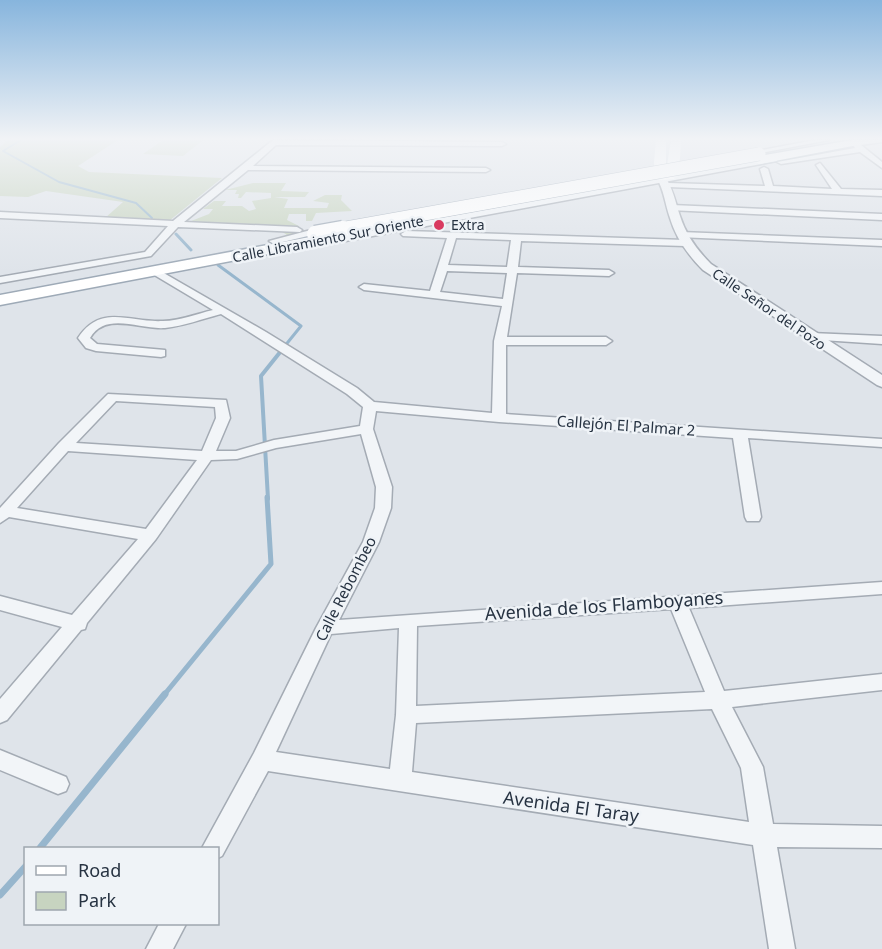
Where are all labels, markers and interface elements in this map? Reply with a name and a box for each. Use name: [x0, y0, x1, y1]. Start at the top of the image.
street label: Calle Libramiento Sur Oriente: [231, 211, 425, 266]
place label: Extra: [451, 215, 485, 234]
marker: Extra: [432, 218, 446, 232]
street label: Calle Señor del Pozo: [709, 263, 830, 354]
street label: Callejón El Palmar 2: [556, 410, 696, 440]
street label: Calle Rebombeo: [310, 533, 380, 644]
street label: Avenida de los Flamboyanes: [484, 585, 724, 625]
street label: Avenida El Taray: [502, 785, 641, 828]
legend: [24, 847, 219, 925]
text: Road: [78, 858, 121, 882]
text: Park: [78, 888, 116, 912]

